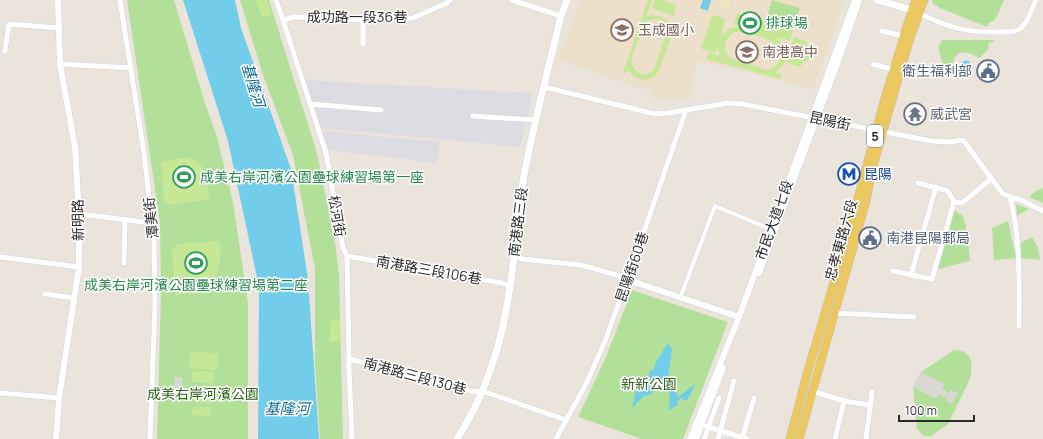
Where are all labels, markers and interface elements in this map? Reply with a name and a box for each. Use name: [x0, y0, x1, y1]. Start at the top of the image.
street label: 成功路一段36巷: [307, 7, 407, 26]
sports icon: 排球場: [737, 10, 763, 36]
place label: 排球場: [766, 13, 808, 32]
school or university icon: 玉成國小: [609, 17, 635, 43]
place label: 玉成國小: [638, 20, 694, 39]
school or university icon: 南港高中: [734, 39, 760, 65]
place label: 南港高中: [762, 42, 818, 61]
public building icon: 衛生福利部: [975, 58, 1001, 84]
water label: 基隆河: [237, 60, 271, 112]
place label: 衛生福利部: [902, 61, 972, 80]
temple icon: 威武宮: [902, 101, 928, 127]
place label: 威武宮: [930, 104, 972, 123]
street label: 昆陽街: [808, 107, 853, 134]
road number: 5: [867, 125, 883, 147]
metro station icon: 昆陽: [836, 161, 862, 187]
sports icon: 成美右岸河濱公園壘球練習場第一座: [171, 164, 197, 190]
place label: 昆陽: [864, 164, 892, 183]
place label: 成美右岸河濱公園壘球練習場第一座: [200, 167, 424, 186]
street label: 市民大道七段: [750, 177, 797, 263]
street label: 南港路三段: [504, 186, 531, 258]
street label: 松河街: [324, 194, 350, 238]
street label: 潭美街: [139, 196, 162, 240]
street label: 忠孝東路六段: [820, 197, 861, 283]
street label: 新明路: [68, 199, 87, 241]
public building icon: 南港昆陽郵局: [857, 225, 883, 251]
place label: 南港昆陽郵局: [886, 228, 970, 247]
street label: 昆陽街60巷: [611, 229, 652, 305]
sports icon: 成美右岸河濱公園壘球練習場第二座: [183, 250, 209, 276]
street label: 南港路三段106巷: [375, 251, 483, 288]
place label: 成美右岸河濱公園壘球練習場第二座: [84, 275, 308, 294]
street label: 南港路三段130巷: [362, 353, 469, 398]
park label: 新新公園: [621, 374, 677, 393]
park label: 成美右岸河濱公園: [147, 384, 259, 403]
scale bar: [899, 397, 974, 423]
water label: 基隆河: [264, 398, 312, 419]
text: 100 m: [905, 402, 937, 419]

